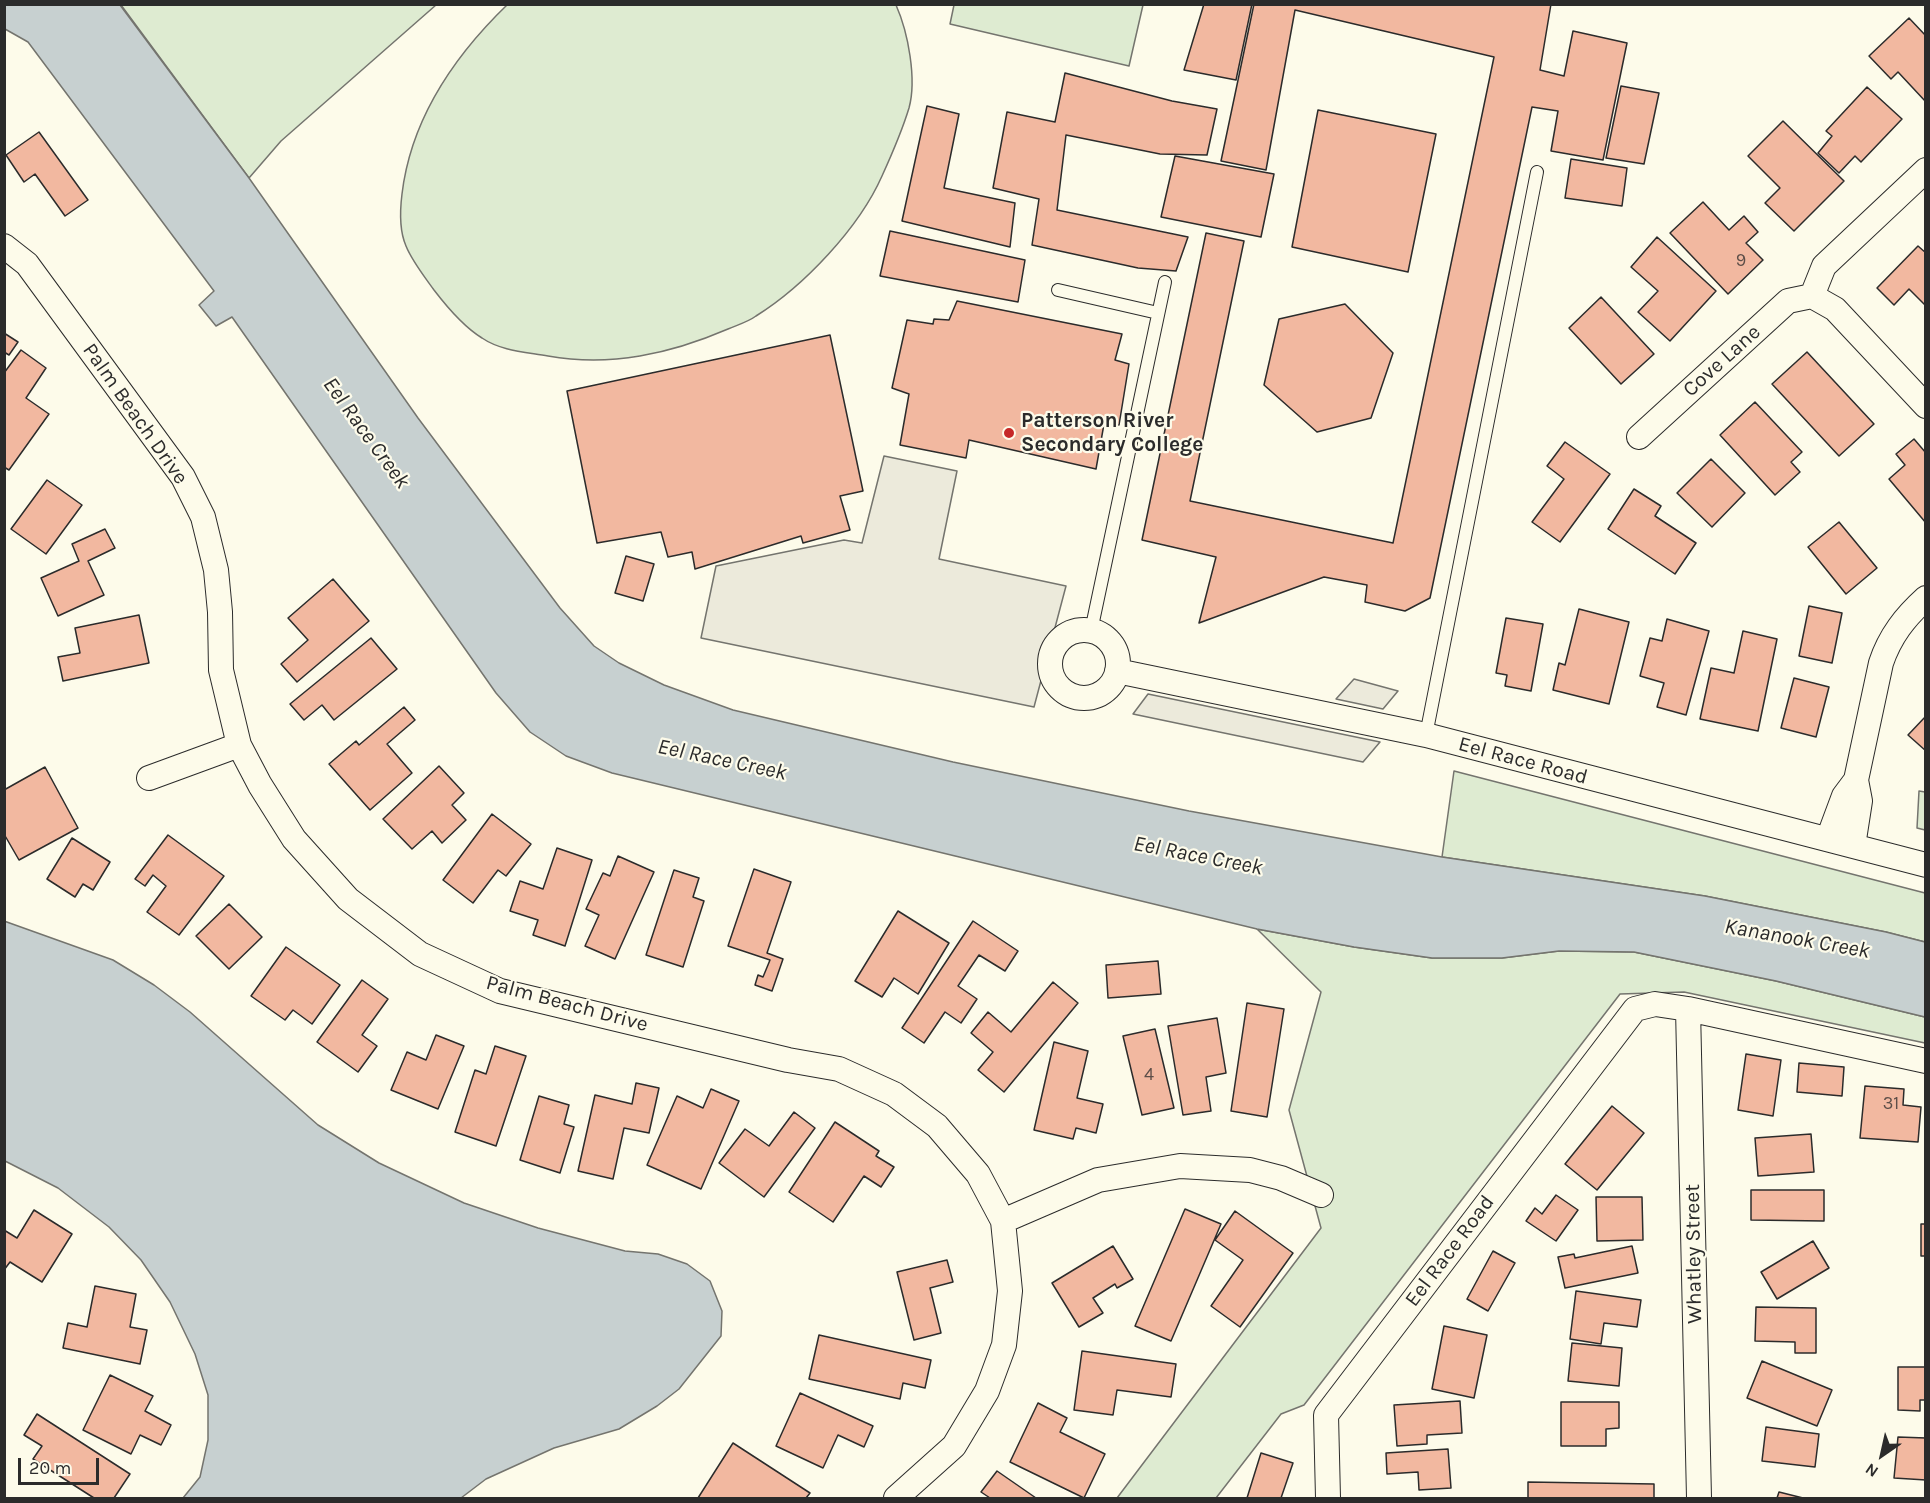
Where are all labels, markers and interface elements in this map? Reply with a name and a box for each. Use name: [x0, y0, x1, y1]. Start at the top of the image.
house number: 9: [1736, 250, 1746, 272]
street label: Cove Lane: [1678, 320, 1766, 402]
street label: Palm Beach Drive: [77, 339, 193, 489]
water label: Eel Race Creek: [317, 372, 415, 494]
place label: Patterson River Secondary College: [1021, 408, 1203, 458]
marker: Patterson River Secondary College: [1002, 426, 1016, 440]
street label: Eel Race Road: [1456, 732, 1590, 790]
water label: Eel Race Creek: [655, 733, 789, 787]
water label: Eel Race Creek: [1131, 831, 1265, 881]
water label: Kananook Creek: [1722, 913, 1872, 965]
street label: Palm Beach Drive: [483, 970, 651, 1038]
house number: 4: [1144, 1064, 1154, 1086]
house number: 31: [1883, 1093, 1899, 1115]
street label: Whatley Street: [1680, 1184, 1708, 1324]
street label: Eel Race Road: [1400, 1190, 1500, 1312]
north arrow: [1852, 1425, 1912, 1485]
scale bar: [21, 1446, 102, 1484]
text: 20 m: [29, 1457, 71, 1479]
text: N: [1862, 1459, 1882, 1481]

